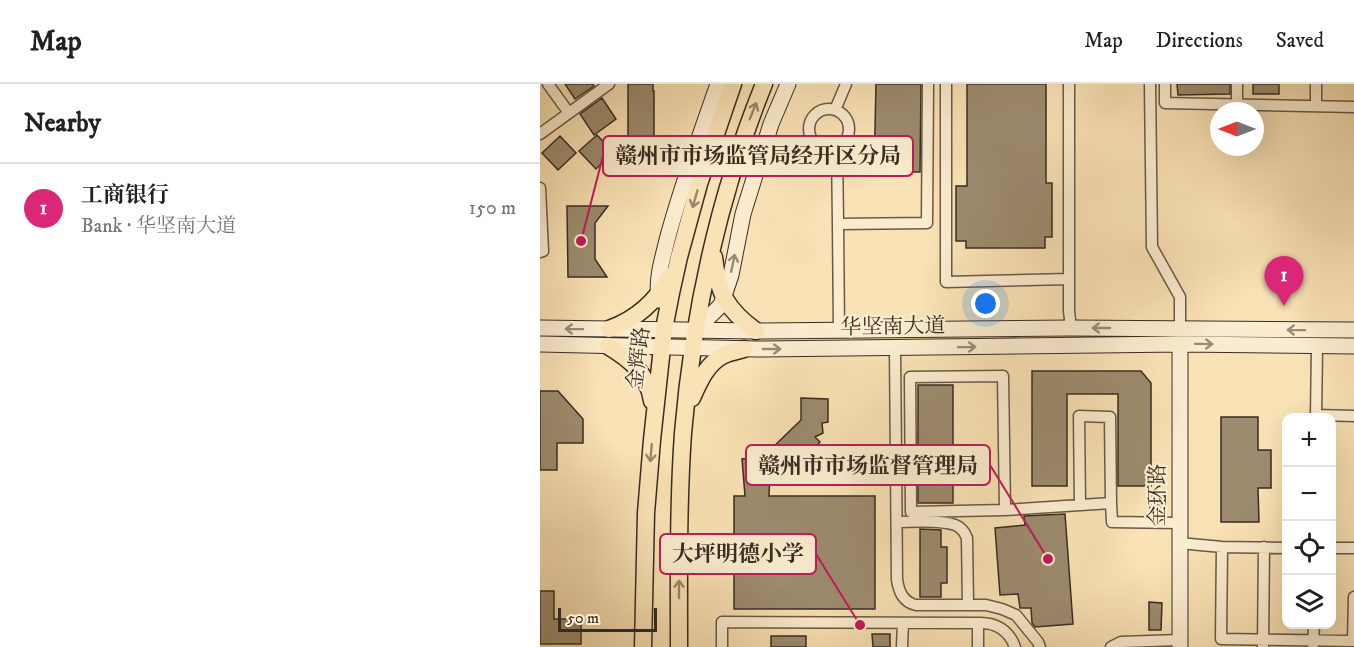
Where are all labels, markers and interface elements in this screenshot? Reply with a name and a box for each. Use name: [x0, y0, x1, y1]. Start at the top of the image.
text: Map: [30, 24, 82, 59]
text: Map: [1084, 28, 1123, 54]
text: Directions: [1156, 28, 1243, 54]
text: Saved: [1276, 28, 1324, 54]
north arrow: [1210, 102, 1264, 156]
one-way arrow: [748, 103, 759, 121]
text: Nearby: [24, 107, 101, 140]
callout: 赣州市市场监管局经开区分局: [603, 136, 913, 176]
text: 赣州市市场监管局经开区分局: [615, 143, 901, 170]
text: 工商银行: [81, 182, 169, 209]
one-way arrow: [689, 189, 700, 208]
text: 1: [40, 196, 47, 221]
text: 150 m: [469, 196, 516, 221]
text: Bank · 华坚南大道: [81, 214, 236, 239]
one-way arrow: [728, 254, 739, 273]
pin: 1: [1264, 256, 1304, 306]
your location: [971, 289, 1000, 318]
street label: 华坚南大道: [840, 313, 946, 341]
one-way arrow: [1091, 322, 1111, 334]
one-way arrow: [565, 323, 585, 335]
one-way arrow: [1286, 324, 1306, 336]
street label: 金辉路: [622, 325, 656, 391]
one-way arrow: [1193, 339, 1213, 350]
one-way arrow: [956, 341, 976, 353]
one-way arrow: [761, 343, 781, 355]
map controls: [1282, 413, 1336, 629]
button: +: [1282, 413, 1336, 467]
one-way arrow: [645, 442, 656, 462]
callout: 赣州市市场监督管理局: [746, 445, 990, 485]
text: 赣州市市场监督管理局: [758, 453, 978, 480]
street label: 金环路: [1145, 464, 1171, 527]
button: −: [1282, 467, 1336, 521]
button: locate: [1282, 521, 1336, 575]
callout: 大坪明德小学: [660, 534, 816, 574]
text: 大坪明德小学: [672, 541, 804, 568]
button: layers: [1282, 575, 1336, 629]
one-way arrow: [673, 579, 685, 599]
scale bar: [558, 605, 657, 632]
text: 50 m: [567, 608, 599, 628]

